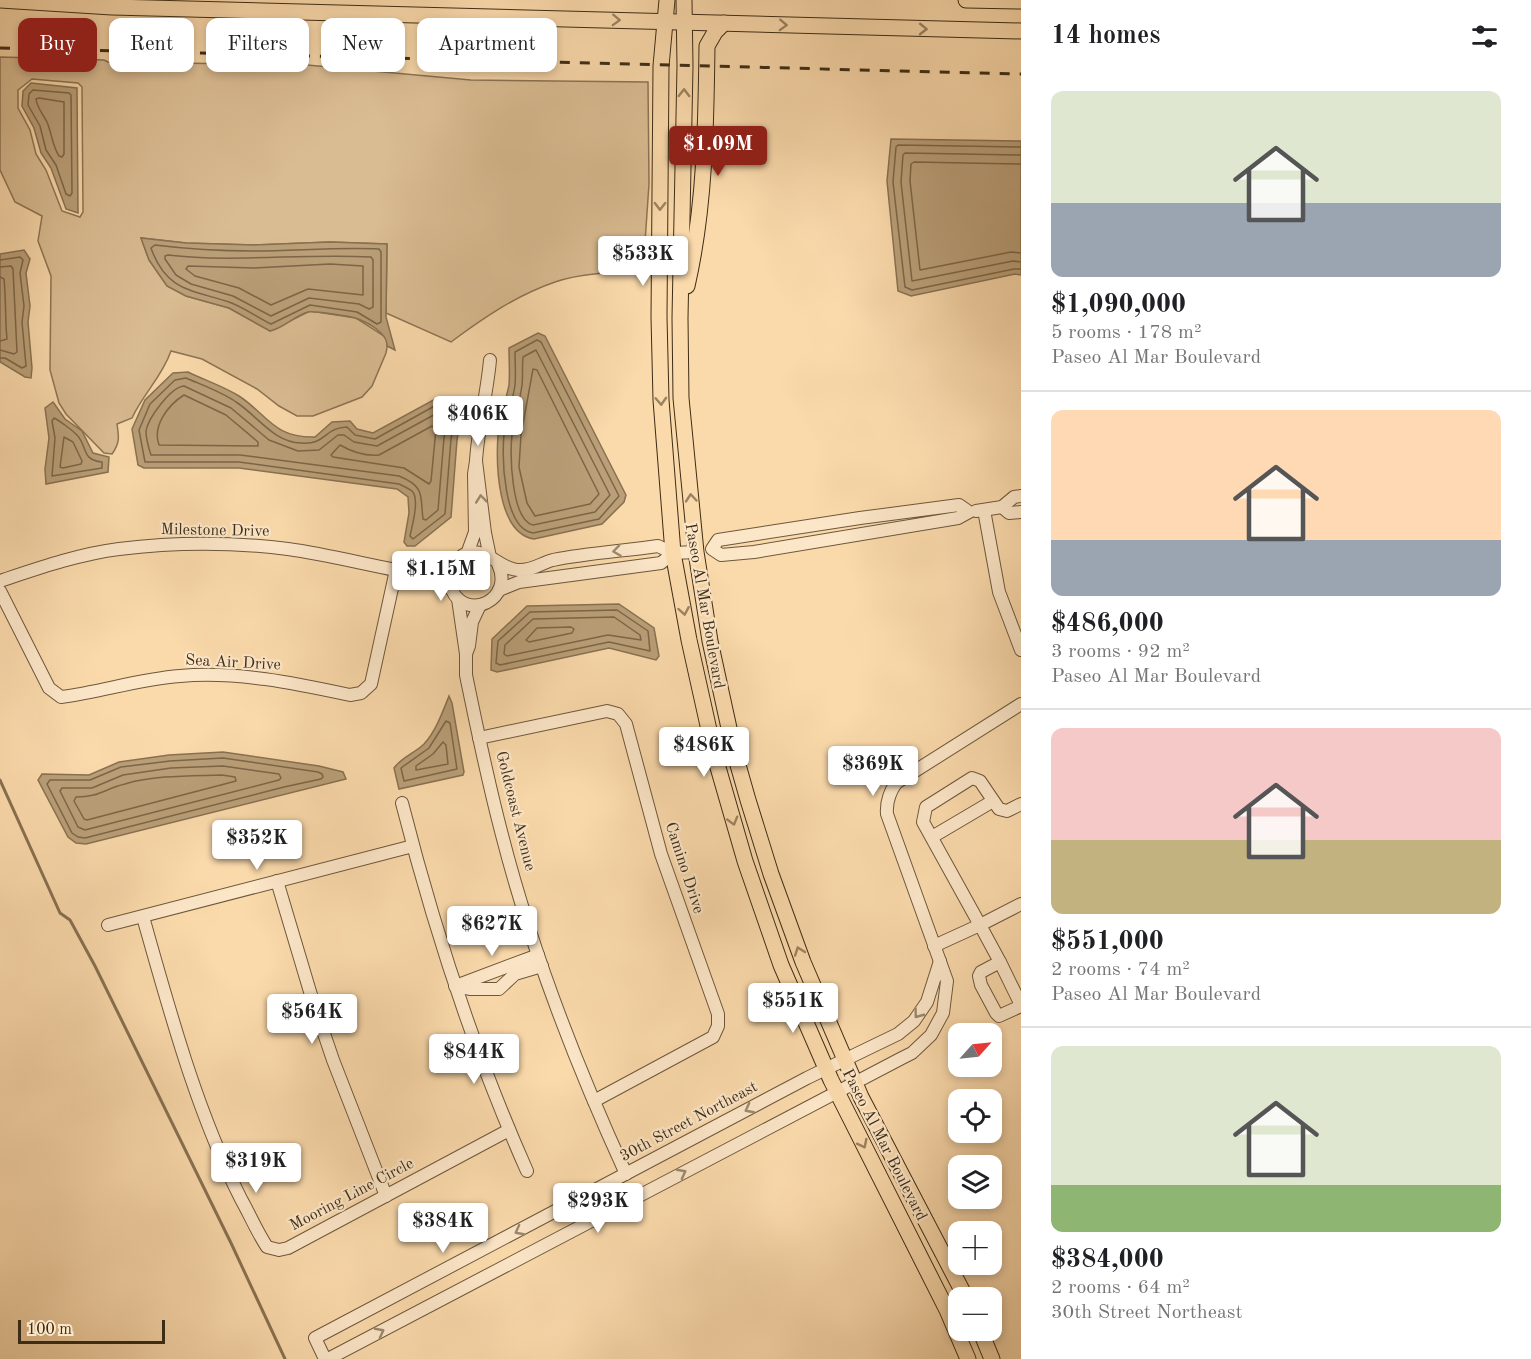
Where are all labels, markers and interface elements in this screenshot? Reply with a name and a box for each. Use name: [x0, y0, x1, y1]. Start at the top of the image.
one-way arrow: [611, 14, 620, 27]
chip: Buy: [18, 18, 97, 72]
chip: Rent: [109, 18, 194, 72]
chip: Filters: [206, 18, 309, 72]
chip: New: [321, 18, 405, 72]
chip: Apartment: [417, 18, 557, 72]
one-way arrow: [778, 18, 787, 31]
icon: filters: [1468, 20, 1501, 53]
one-way arrow: [918, 22, 927, 35]
text: 14 homes: [1051, 23, 1160, 49]
one-way arrow: [678, 89, 690, 98]
pin: $1.09M: [669, 126, 767, 177]
icon: home: [1222, 130, 1330, 238]
text: $1.09M: [683, 135, 753, 155]
one-way arrow: [654, 201, 666, 210]
pin: $533K: [601, 236, 685, 287]
text: $533K: [612, 245, 674, 265]
text: $1,090,000: [1051, 292, 1186, 318]
text: 5 rooms · 178 m²: [1051, 323, 1201, 343]
text: Paseo Al Mar Boulevard: [1051, 348, 1261, 368]
pin: $406K: [436, 396, 520, 447]
one-way arrow: [655, 396, 668, 405]
text: $406K: [447, 405, 509, 425]
icon: home: [1222, 449, 1330, 557]
one-way arrow: [685, 493, 698, 502]
one-way arrow: [475, 495, 488, 504]
street label: Milestone Drive: [160, 522, 270, 540]
street label: Paseo Al Mar Boulevard: [682, 522, 726, 690]
one-way arrow: [612, 545, 622, 557]
pin: $1.15M: [392, 551, 490, 602]
text: $1.15M: [406, 560, 476, 580]
one-way arrow: [677, 606, 690, 616]
text: $486,000: [1051, 611, 1164, 637]
text: 3 rooms · 92 m²: [1051, 642, 1190, 662]
street label: Sea Air Drive: [185, 653, 281, 673]
text: Paseo Al Mar Boulevard: [1051, 667, 1261, 687]
pin: $486K: [662, 727, 746, 778]
text: $486K: [673, 736, 735, 756]
pin: $369K: [831, 746, 915, 797]
street label: Goldcoast Avenue: [492, 749, 538, 873]
text: $369K: [842, 755, 904, 775]
icon: home: [1222, 767, 1330, 875]
one-way arrow: [726, 816, 739, 826]
pin: $352K: [215, 820, 299, 871]
street label: Camino Drive: [662, 820, 706, 916]
text: $352K: [226, 829, 288, 849]
pin: $627K: [450, 906, 534, 957]
text: $627K: [461, 915, 523, 935]
text: $551,000: [1051, 929, 1164, 955]
one-way arrow: [794, 946, 806, 957]
text: 2 rooms · 74 m²: [1051, 960, 1190, 980]
pin: $551K: [751, 983, 835, 1034]
text: Paseo Al Mar Boulevard: [1051, 985, 1261, 1005]
text: $551K: [762, 992, 824, 1012]
pin: $564K: [270, 994, 354, 1045]
text: $564K: [281, 1003, 343, 1023]
one-way arrow: [914, 1008, 925, 1019]
north arrow: [948, 1023, 1002, 1077]
map controls: [948, 1023, 1002, 1341]
pin: $844K: [432, 1034, 516, 1085]
text: $844K: [443, 1043, 505, 1063]
street label: Paseo Al Mar Boulevard: [839, 1066, 929, 1224]
street label: 30th Street Northeast: [618, 1079, 761, 1165]
icon: home: [1222, 1085, 1330, 1193]
button: locate: [948, 1089, 1002, 1143]
one-way arrow: [745, 1102, 755, 1113]
one-way arrow: [855, 1138, 867, 1149]
pin: $319K: [214, 1143, 298, 1194]
text: $319K: [225, 1152, 287, 1172]
button: layers: [948, 1155, 1002, 1209]
street label: Mooring Line Circle: [287, 1156, 417, 1234]
one-way arrow: [676, 1169, 687, 1180]
pin: $293K: [556, 1183, 640, 1234]
text: $293K: [567, 1192, 629, 1212]
pin: $384K: [401, 1203, 485, 1254]
text: $384K: [412, 1212, 474, 1232]
button: +: [948, 1221, 1002, 1275]
one-way arrow: [514, 1223, 525, 1235]
text: $384,000: [1051, 1247, 1164, 1273]
text: 2 rooms · 64 m²: [1051, 1278, 1190, 1298]
button: −: [948, 1287, 1002, 1341]
text: 30th Street Northeast: [1051, 1303, 1242, 1323]
scale bar: [18, 1317, 165, 1344]
text: 100 m: [27, 1322, 72, 1338]
one-way arrow: [373, 1328, 384, 1339]

